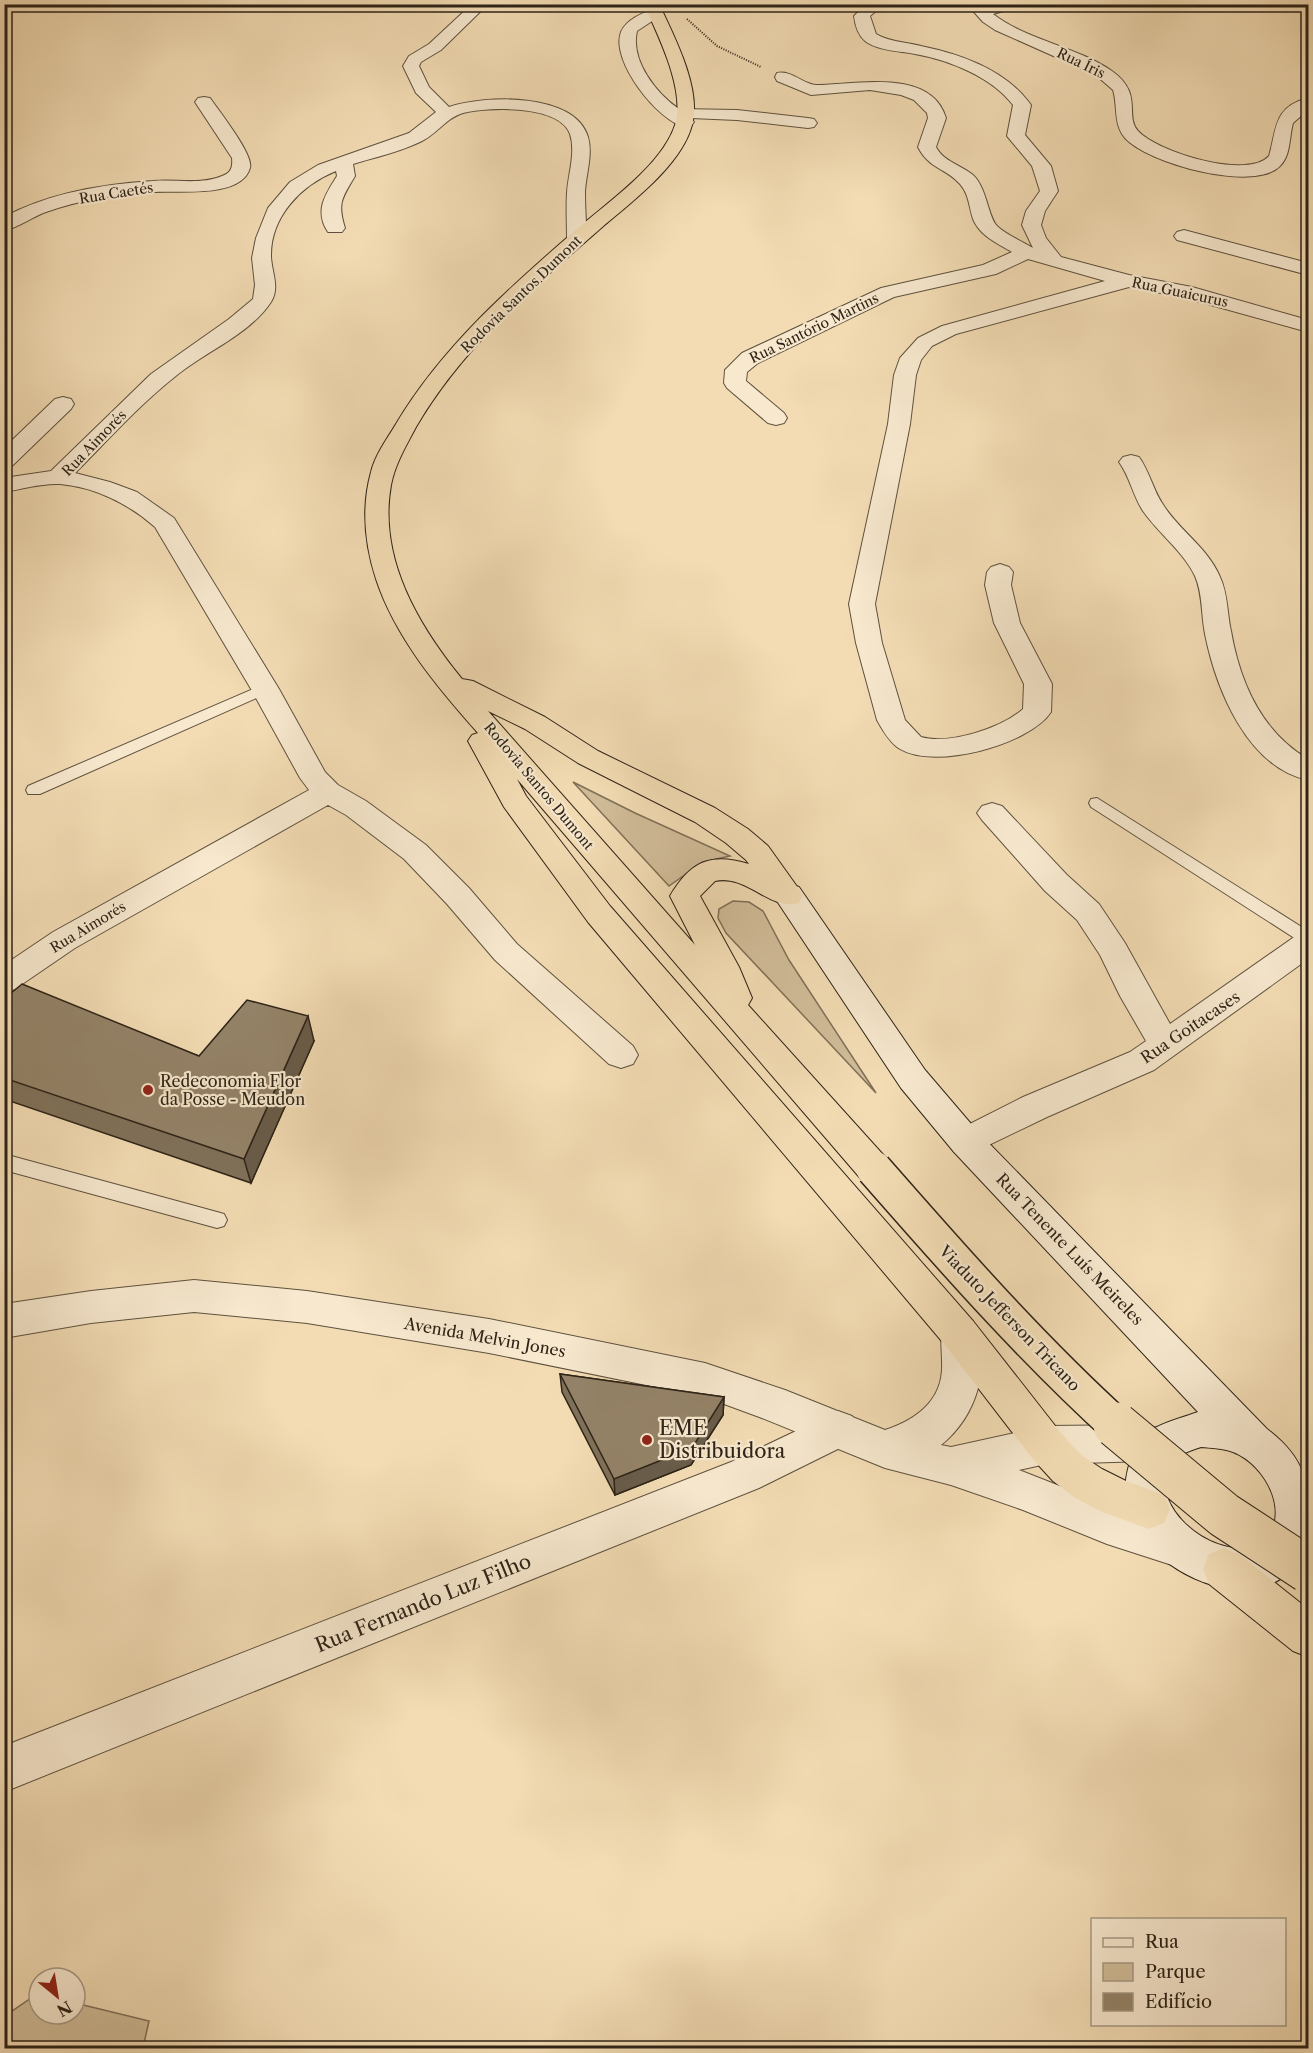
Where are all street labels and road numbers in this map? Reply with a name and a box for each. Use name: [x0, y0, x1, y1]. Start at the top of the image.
street label: Rua Íris: [1054, 43, 1108, 82]
street label: Rua Caetés: [78, 178, 154, 208]
street label: Rodovia Santos Dumont: [457, 231, 585, 357]
street label: Rua Guaicurus: [1130, 273, 1230, 311]
street label: Rua Santório Martins: [746, 289, 882, 367]
street label: Rua Aimorés: [58, 406, 130, 480]
street label: Rodovia Santos Dumont: [480, 718, 598, 854]
street label: Rua Aimorés: [47, 897, 129, 957]
street label: Rua Goitacases: [1137, 986, 1243, 1068]
street label: Rua Tenente Luís Meireles: [992, 1169, 1148, 1329]
street label: Viaduto Jefferson Tricano: [934, 1240, 1085, 1395]
street label: Avenida Melvin Jones: [402, 1313, 567, 1361]
street label: Rua Fernando Luz Filho: [312, 1549, 534, 1657]

